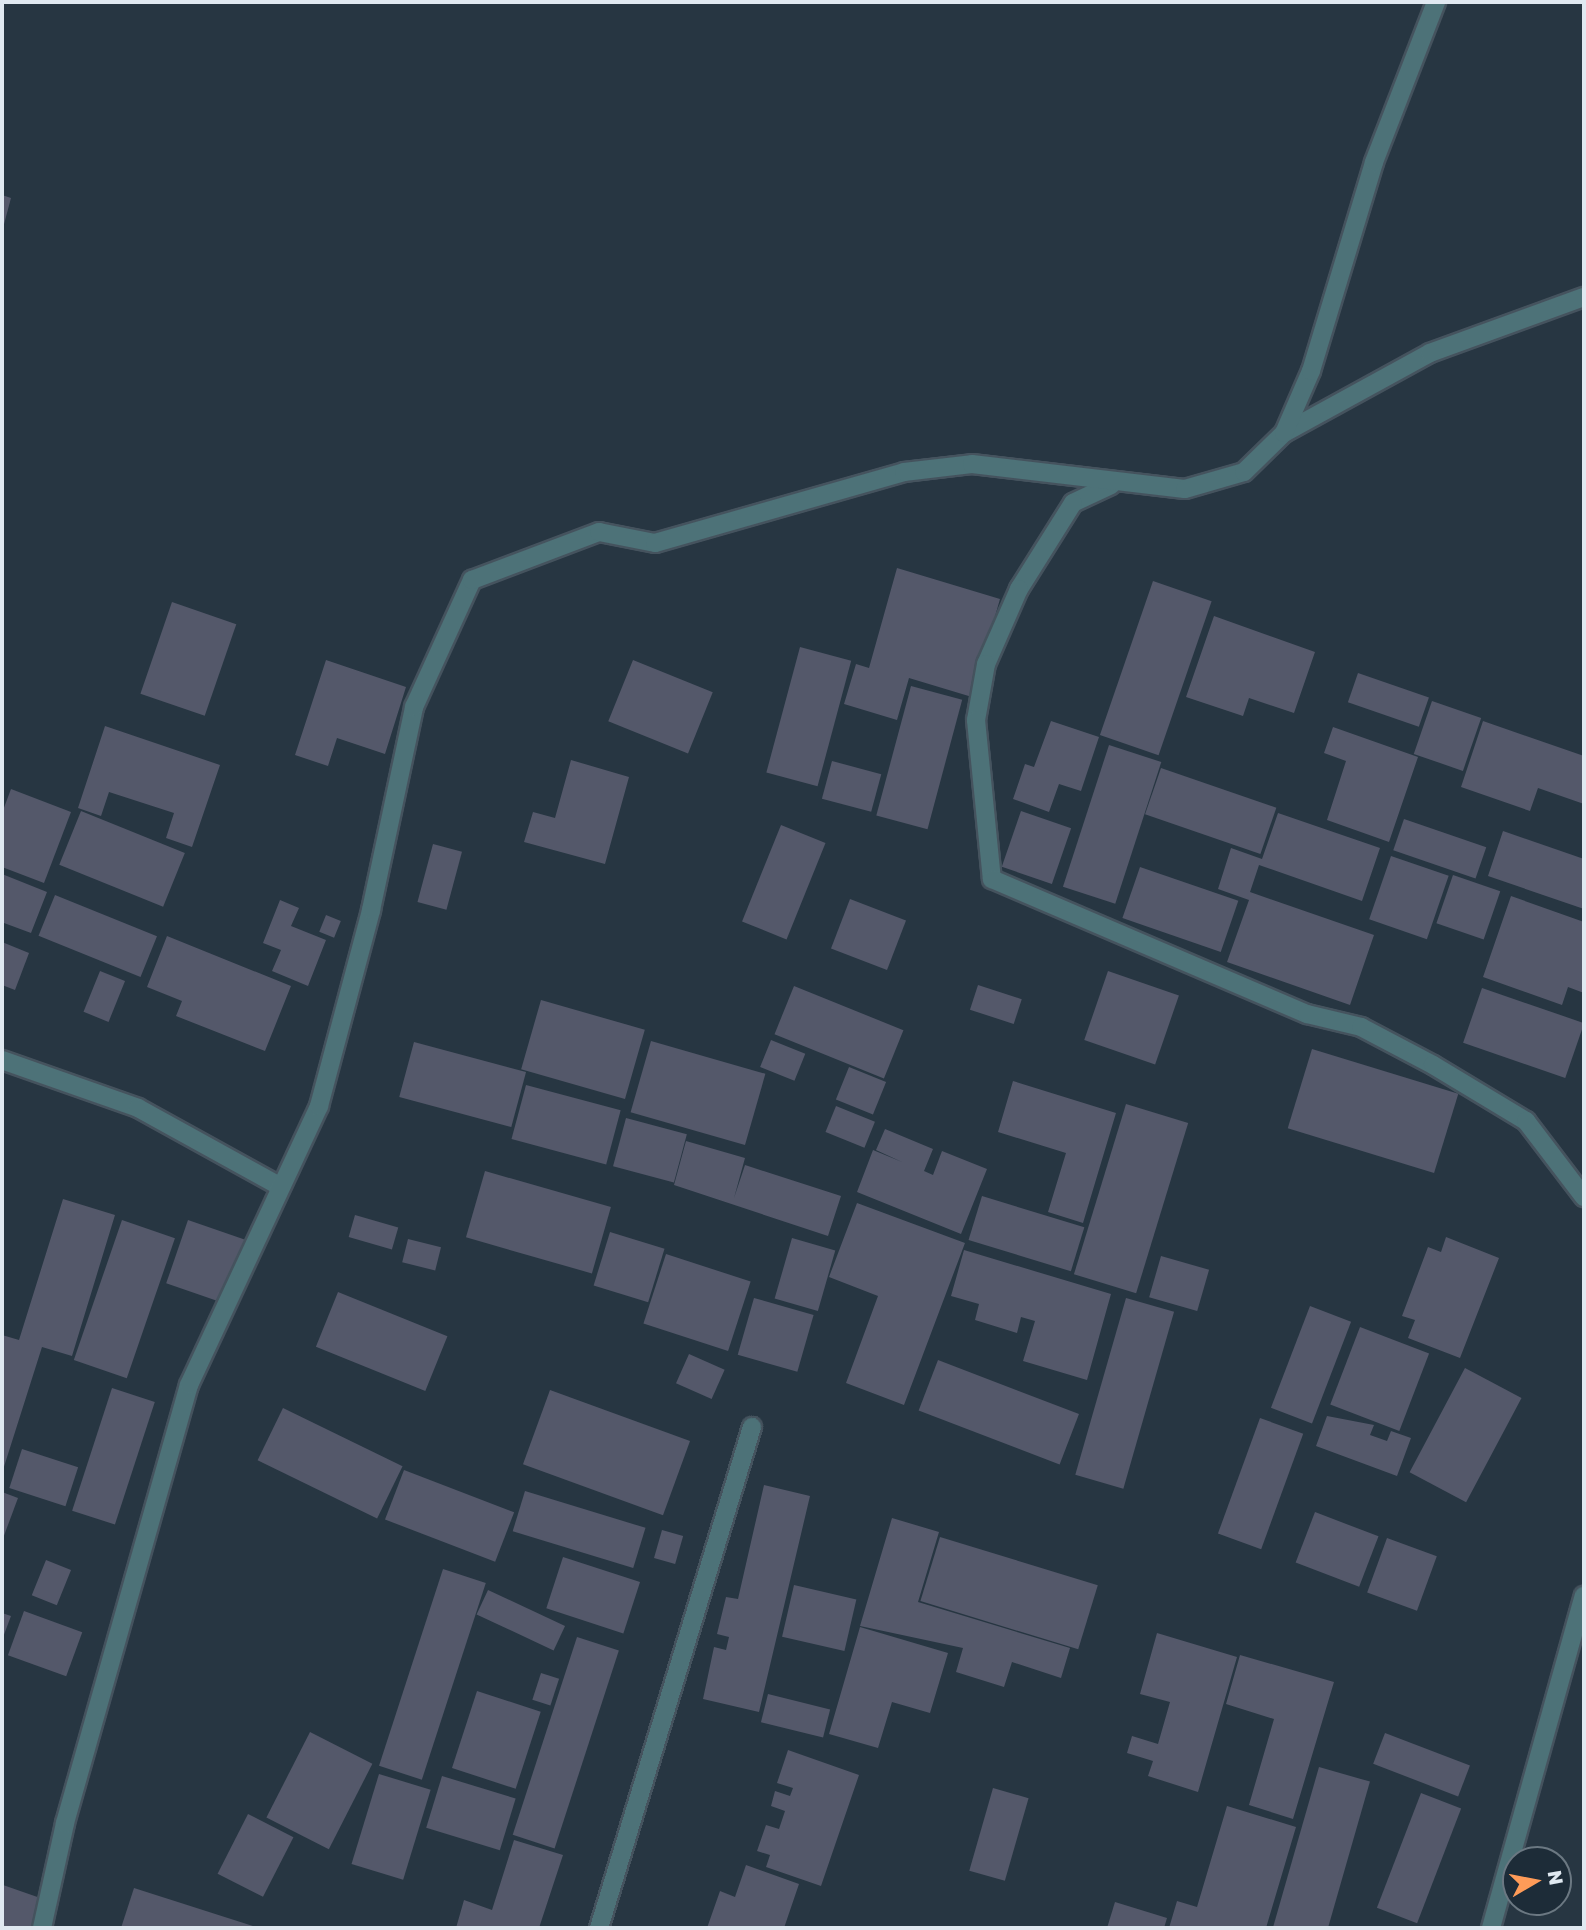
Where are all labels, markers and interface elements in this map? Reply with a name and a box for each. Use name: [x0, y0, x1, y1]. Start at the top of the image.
north arrow: [1502, 1846, 1572, 1916]
text: N: [1544, 1868, 1569, 1887]

